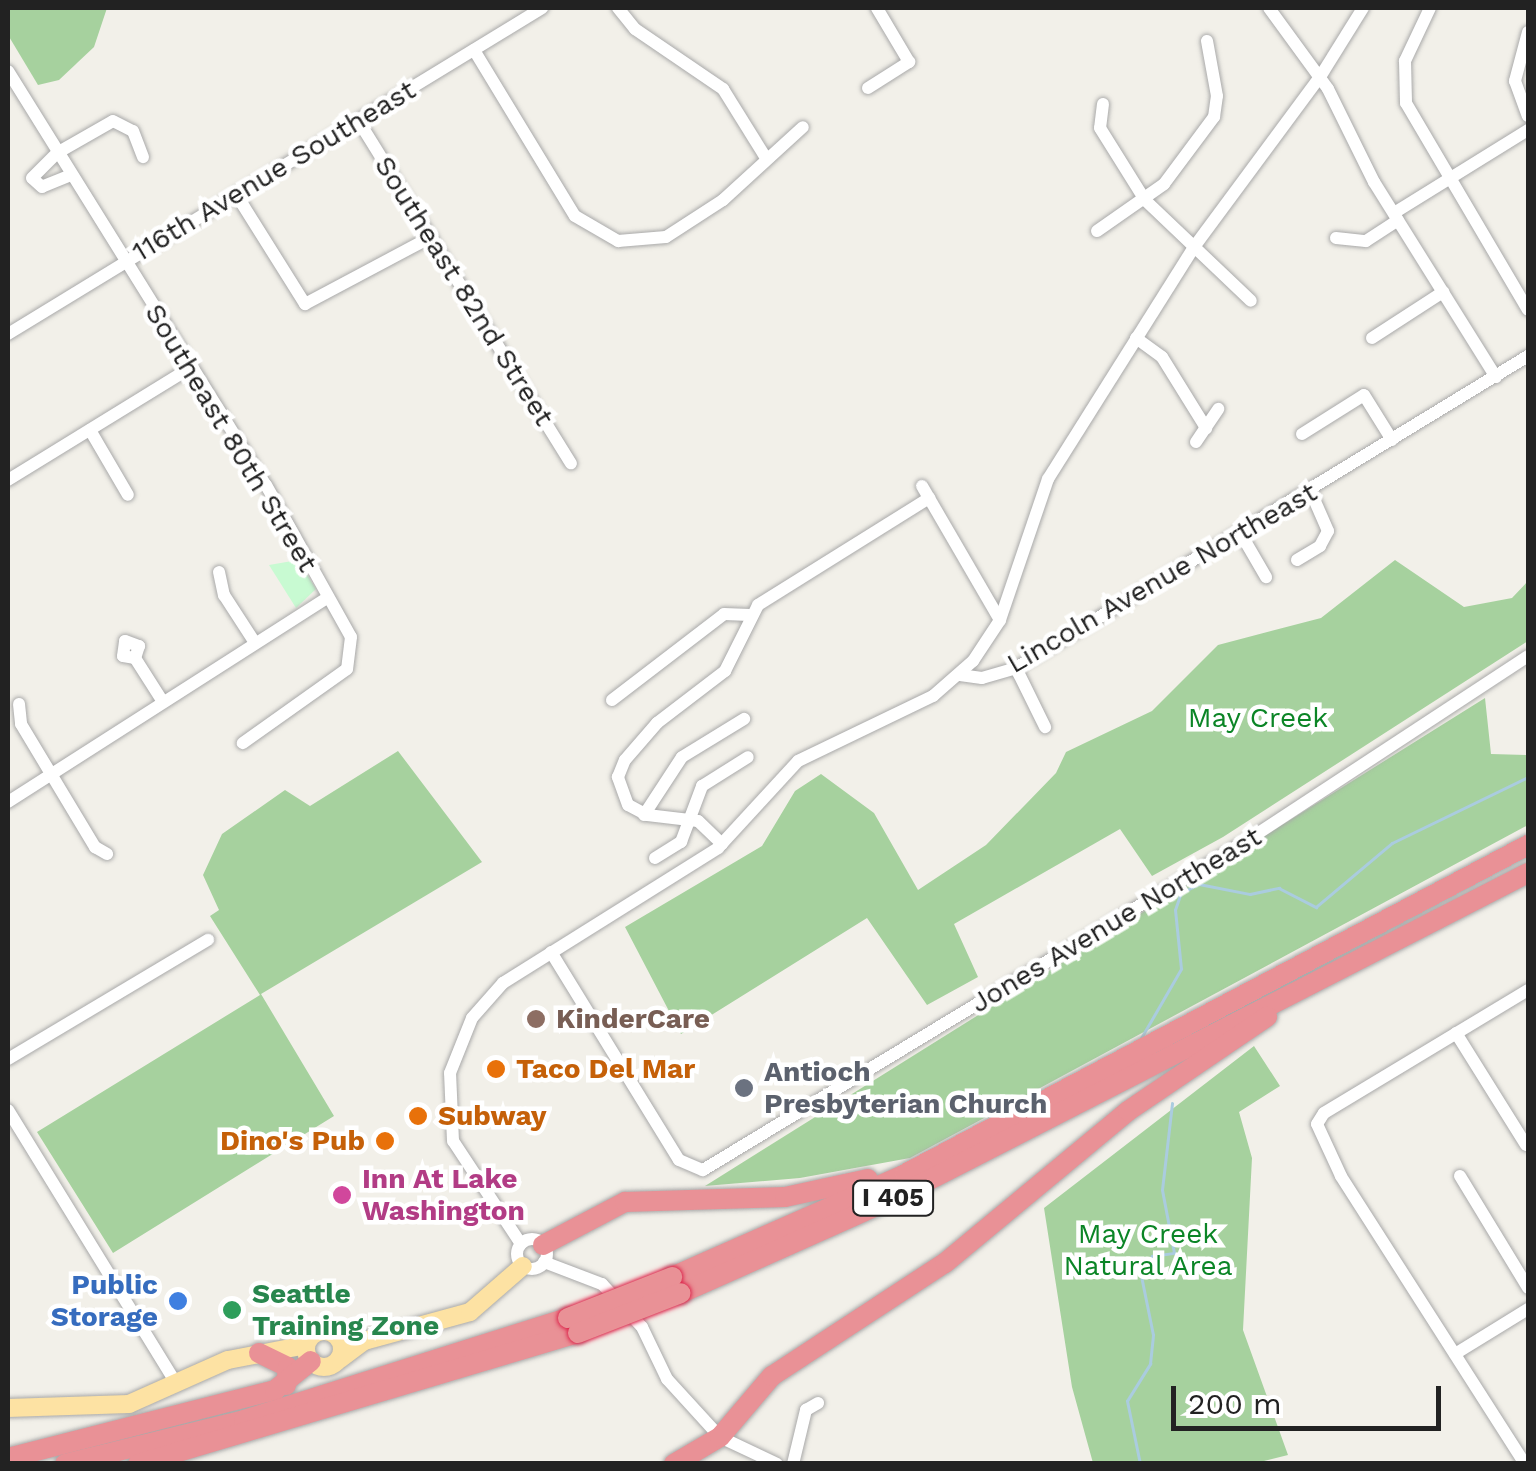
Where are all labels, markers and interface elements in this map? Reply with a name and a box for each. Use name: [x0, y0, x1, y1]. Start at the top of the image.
street label: 116th Avenue Southeast: [126, 73, 422, 269]
street label: Southeast 82nd Street: [367, 150, 561, 432]
street label: Southeast 80th Street: [138, 298, 324, 578]
street label: Lincoln Avenue Northeast: [1001, 475, 1323, 681]
park label: May Creek: [1187, 701, 1329, 735]
street label: Jones Avenue Northeast: [964, 820, 1268, 1020]
place label: KinderCare: [556, 1002, 710, 1036]
marker: KinderCare: [525, 1008, 547, 1030]
place label: Taco Del Mar: [516, 1052, 696, 1086]
place label: Antioch Presbyterian Church: [764, 1055, 1047, 1121]
marker: Taco Del Mar: [485, 1058, 507, 1080]
marker: Antioch Presbyterian Church: [733, 1077, 755, 1099]
place label: Subway: [438, 1099, 547, 1133]
marker: Subway: [407, 1105, 429, 1127]
place label: Dino's Pub: [220, 1124, 365, 1158]
marker: Dino's Pub: [374, 1130, 396, 1152]
place label: Inn At Lake Washington: [362, 1162, 525, 1228]
road number: I 405: [850, 1178, 936, 1218]
marker: Inn At Lake Washington: [331, 1184, 353, 1206]
park label: May Creek Natural Area: [1062, 1217, 1234, 1283]
place label: Public Storage: [51, 1268, 158, 1334]
place label: Seattle Training Zone: [252, 1277, 439, 1343]
marker: Public Storage: [167, 1290, 189, 1312]
marker: Seattle Training Zone: [221, 1299, 243, 1321]
scale bar: [1176, 1366, 1446, 1428]
text: 200 m: [1188, 1386, 1282, 1421]

